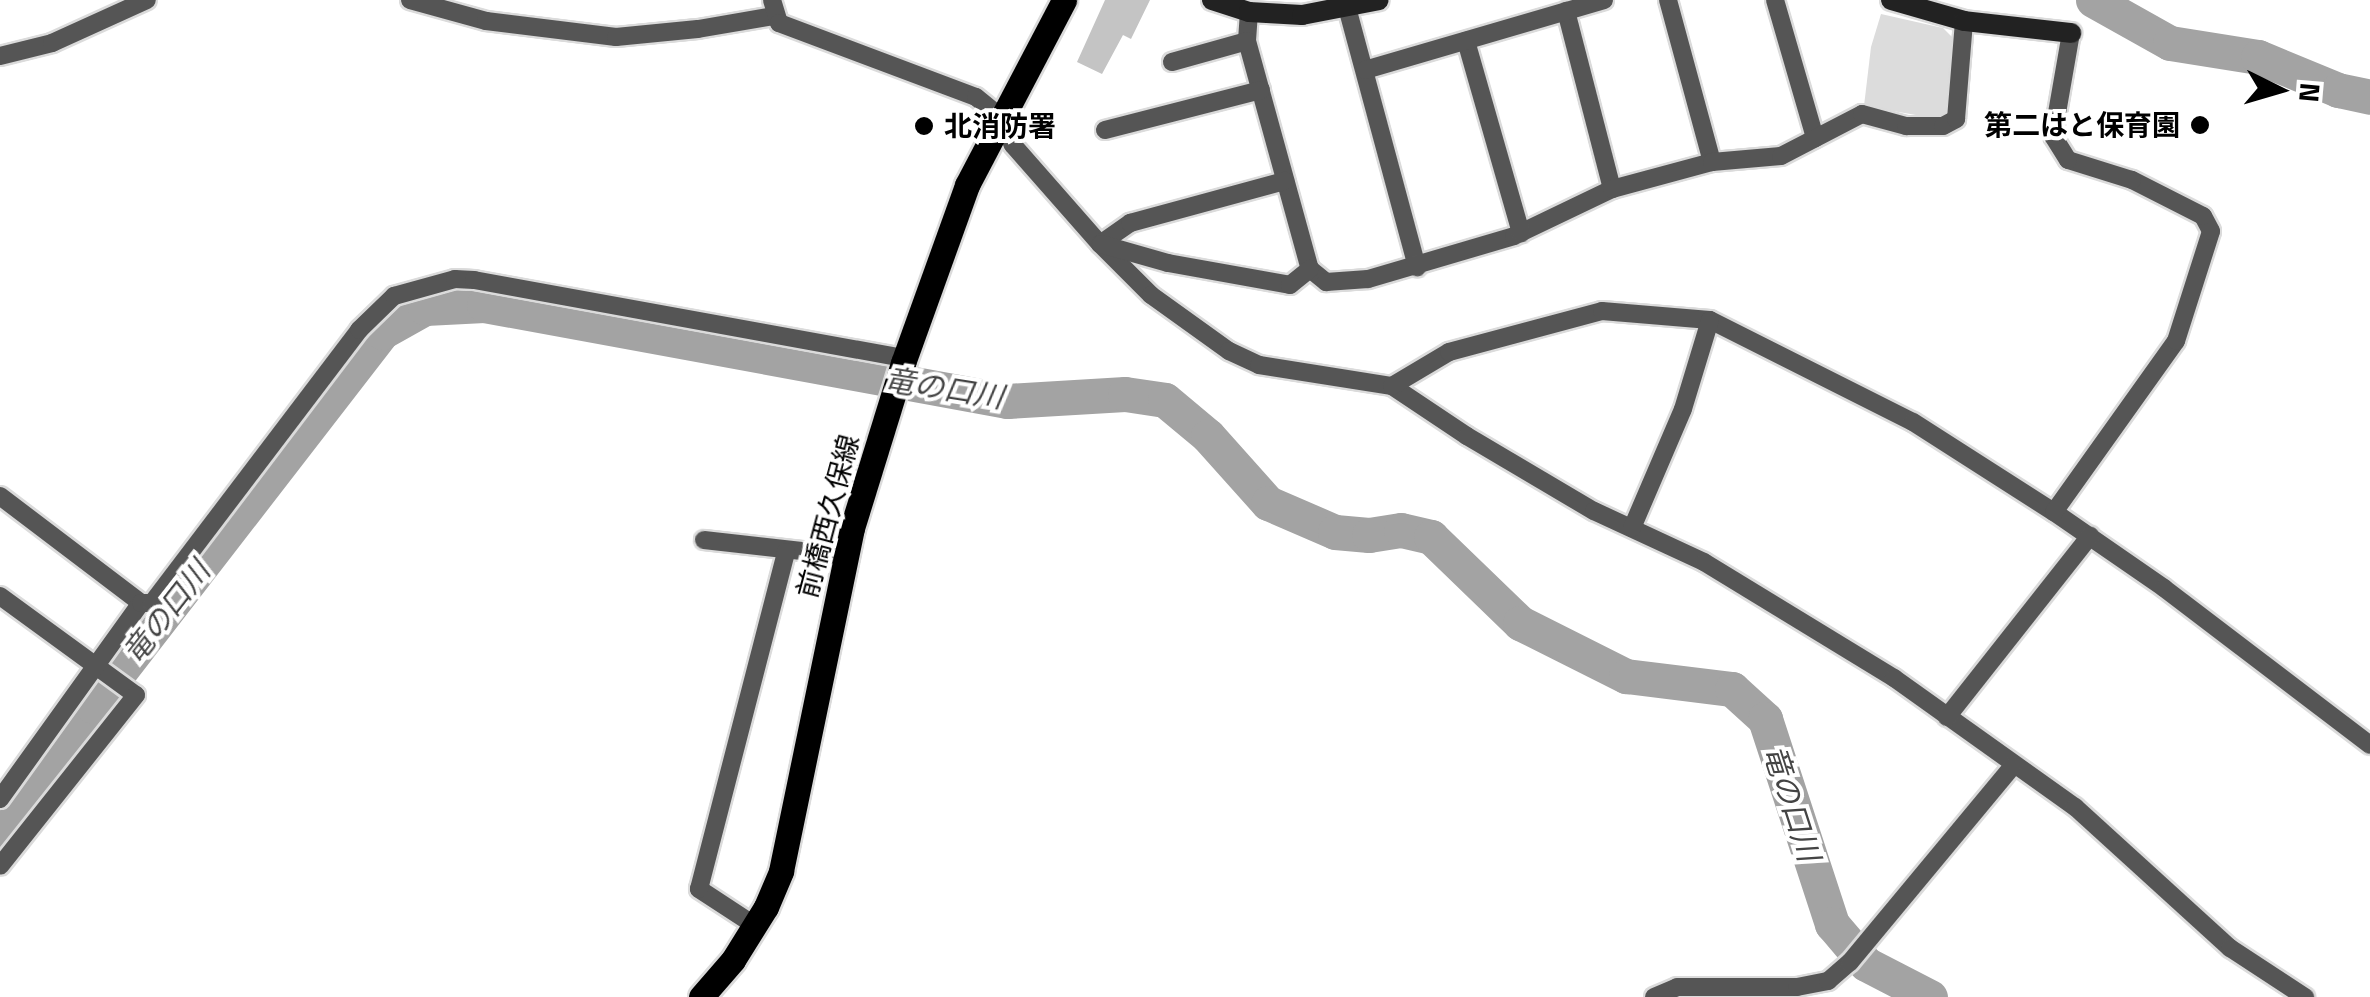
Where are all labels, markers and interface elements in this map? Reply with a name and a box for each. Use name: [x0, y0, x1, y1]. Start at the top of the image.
north arrow: [2230, 40, 2330, 140]
text: N: [2288, 81, 2333, 104]
place label: 第二はと保育園: [1984, 108, 2180, 142]
place label: 北消防署: [944, 109, 1056, 143]
marker: 第二はと保育園: [2189, 114, 2211, 136]
marker: 北消防署: [913, 115, 935, 137]
water label: 竜の口川: [882, 361, 1006, 415]
street label: 前橋西久保線: [790, 431, 866, 601]
water label: 竜の口川: [115, 554, 217, 670]
water label: 竜の口川: [1756, 740, 1828, 866]

